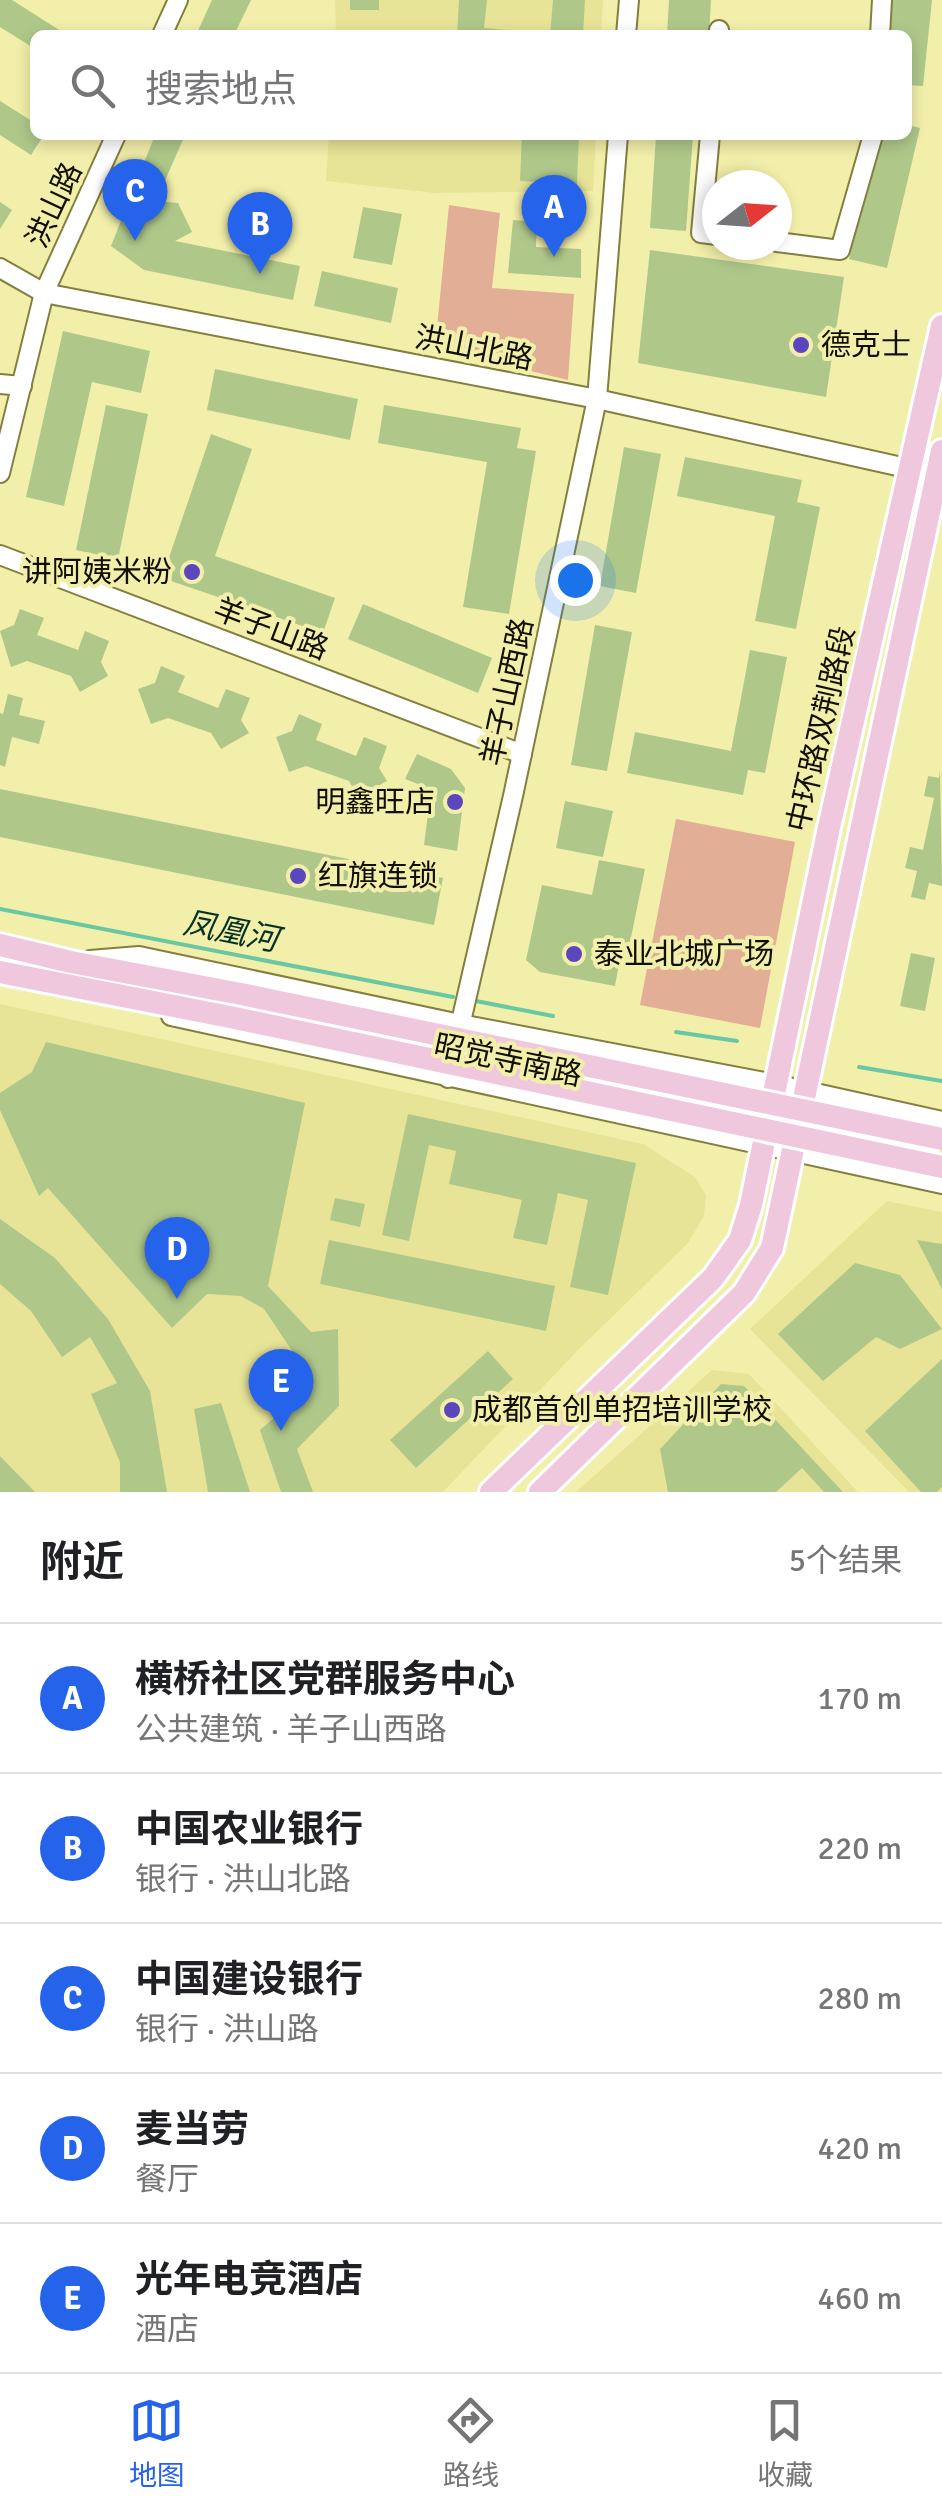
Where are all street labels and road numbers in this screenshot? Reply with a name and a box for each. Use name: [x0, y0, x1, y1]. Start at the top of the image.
street label: 洪山路: [19, 157, 90, 254]
street label: 洪山北路: [411, 319, 536, 378]
street label: 羊子山路: [208, 591, 333, 668]
street label: 羊子山西路: [474, 615, 541, 769]
street label: 中环路双荆路段: [780, 623, 863, 836]
street label: 昭觉寺南路: [431, 1027, 585, 1094]

